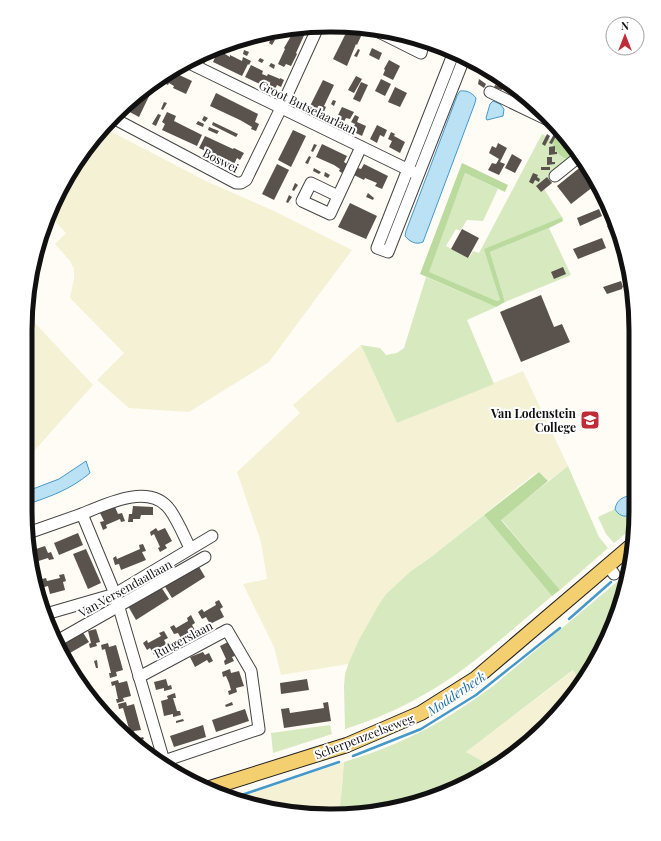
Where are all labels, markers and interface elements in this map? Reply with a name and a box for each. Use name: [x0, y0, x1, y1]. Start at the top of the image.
north arrow: [605, 16, 645, 56]
text: N: [621, 18, 629, 33]
street label: Groot Butselaarlaan: [256, 76, 360, 138]
street label: Boswei: [200, 144, 242, 176]
place label: Van Lodenstein College: [490, 405, 577, 435]
school or university icon: Van Lodenstein College: [579, 409, 601, 431]
street label: Van Versendaallaan: [75, 556, 174, 621]
street label: Rutgerslaan: [151, 617, 215, 661]
water label: Modderbeek: [423, 667, 489, 719]
street label: Scherpenzeelseweg: [312, 709, 417, 762]

